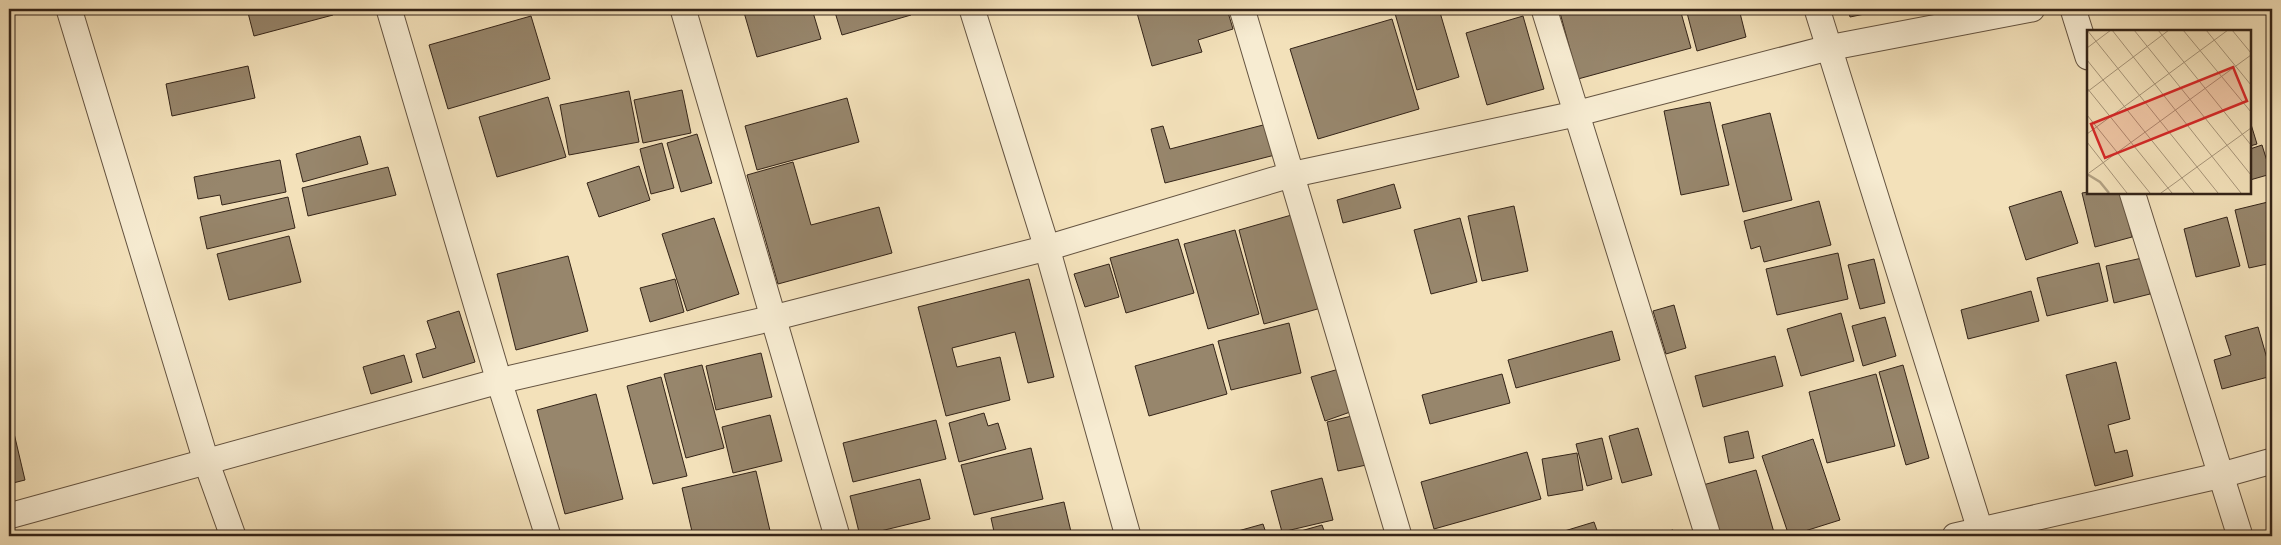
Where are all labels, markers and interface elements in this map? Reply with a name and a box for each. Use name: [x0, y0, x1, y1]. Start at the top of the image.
inset map: [2087, 30, 2251, 194]

